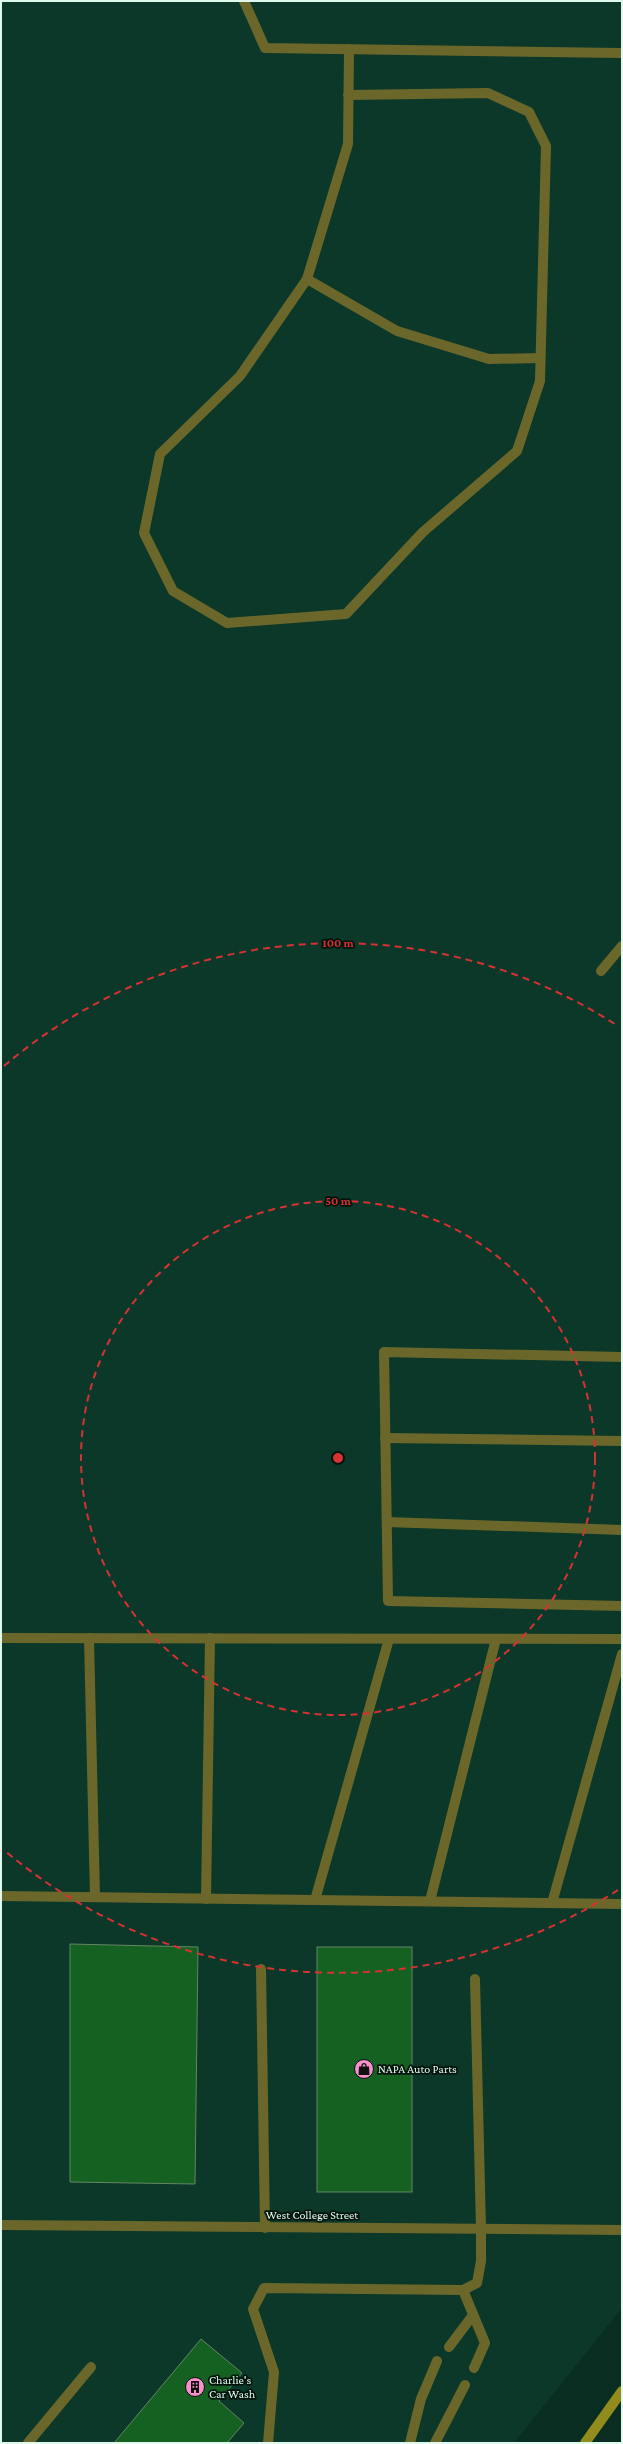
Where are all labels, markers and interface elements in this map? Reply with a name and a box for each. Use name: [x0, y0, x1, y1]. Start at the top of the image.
text: 100 m: [322, 936, 355, 950]
text: 50 m: [325, 1194, 352, 1208]
centre of rings: [331, 1451, 345, 1465]
shop icon: NAPA Auto Parts: [353, 2058, 375, 2080]
place label: NAPA Auto Parts: [378, 2062, 457, 2076]
street label: West College Street: [266, 2208, 359, 2222]
place label: Charlie's Car Wash: [209, 2373, 256, 2401]
building icon: Charlie's Car Wash: [184, 2376, 206, 2398]

